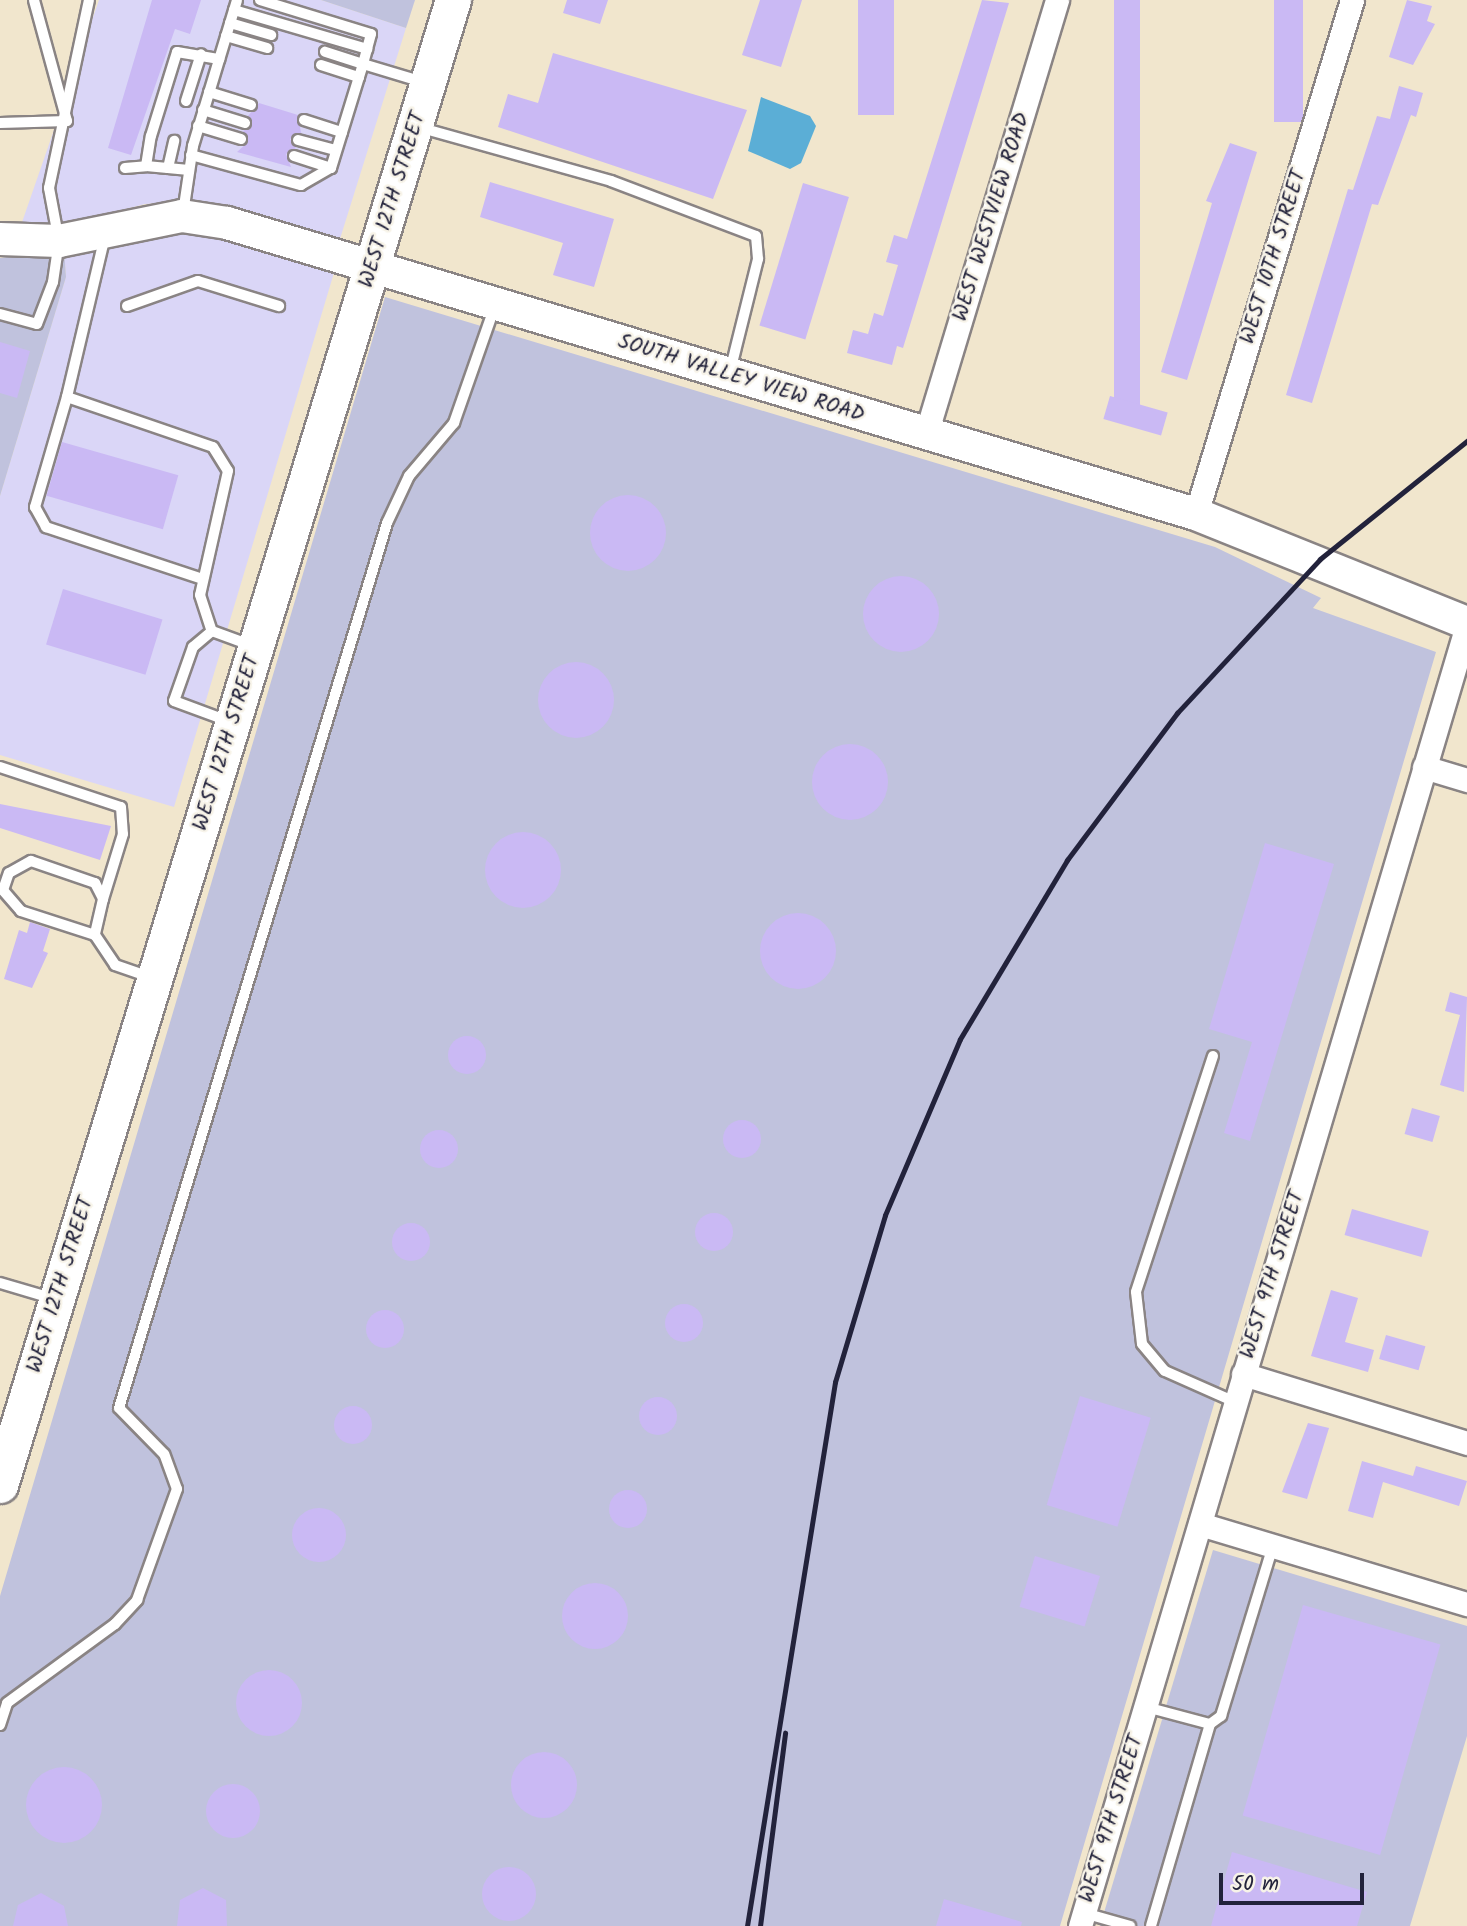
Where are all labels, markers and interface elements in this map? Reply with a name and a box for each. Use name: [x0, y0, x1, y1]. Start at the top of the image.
street label: WEST 12TH STREET: [354, 109, 432, 291]
street label: WEST WESTVIEW ROAD: [948, 110, 1036, 324]
street label: WEST 10TH STREET: [1236, 167, 1312, 347]
street label: SOUTH VALLEY VIEW ROAD: [615, 329, 867, 429]
street label: WEST 12TH STREET: [188, 652, 266, 834]
street label: WEST 9TH STREET: [1236, 1188, 1310, 1362]
street label: WEST 12TH STREET: [22, 1194, 100, 1376]
street label: WEST 9TH STREET: [1075, 1732, 1149, 1906]
scale bar: [1222, 1860, 1367, 1904]
text: 50 m: [1232, 1868, 1279, 1901]

